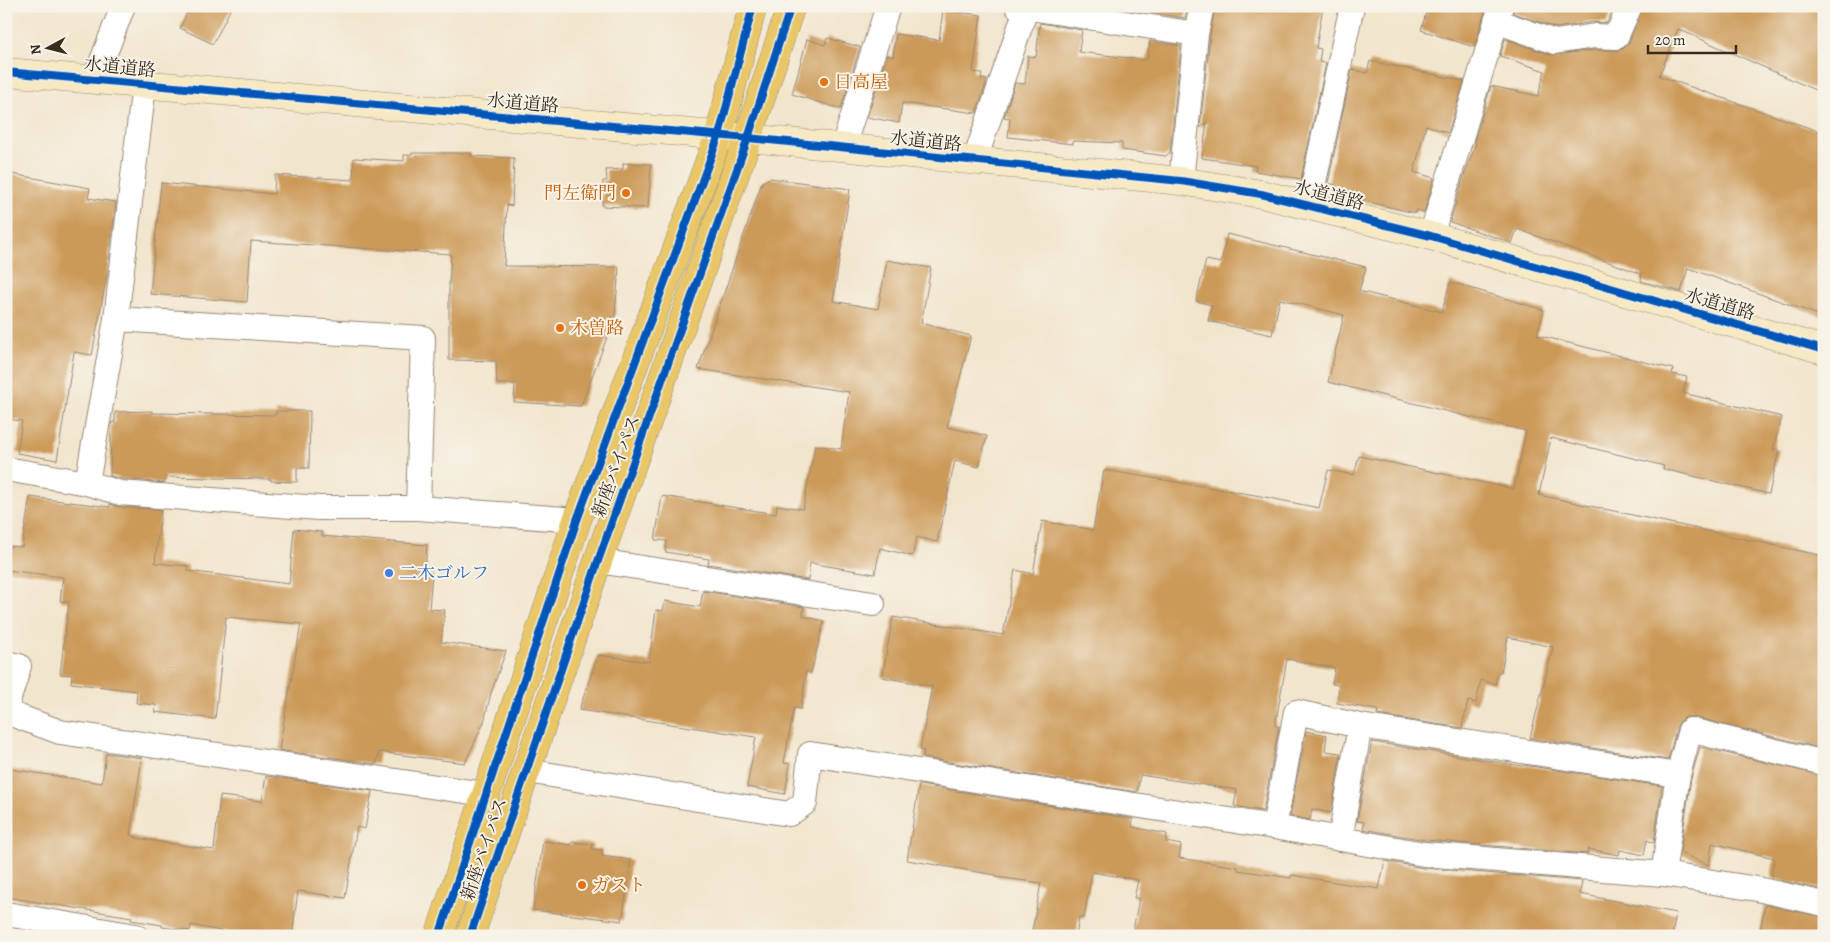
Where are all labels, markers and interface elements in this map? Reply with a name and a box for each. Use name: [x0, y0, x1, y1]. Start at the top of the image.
north arrow: [22, 22, 72, 72]
scale bar: [1648, 22, 1735, 54]
text: 20 m: [1655, 30, 1686, 50]
text: N: [26, 43, 46, 56]
street label: 水道道路: [83, 51, 157, 83]
place label: 日高屋: [834, 70, 888, 94]
marker: 日高屋: [818, 76, 830, 88]
street label: 水道道路: [486, 88, 560, 118]
street label: 水道道路: [889, 125, 963, 157]
street label: 水道道路: [1291, 175, 1367, 215]
place label: 門左衛門: [544, 181, 616, 205]
marker: 門左衛門: [620, 187, 632, 199]
street label: 水道道路: [1682, 283, 1758, 325]
place label: 木曽路: [570, 316, 624, 340]
marker: 木曽路: [554, 322, 566, 334]
street label: 新座バイパス: [586, 411, 646, 521]
place label: 二木ゴルフ: [399, 561, 489, 585]
marker: 二木ゴルフ: [383, 567, 395, 579]
street label: 新座バイパス: [455, 794, 513, 904]
place label: ガスト: [592, 873, 646, 897]
marker: ガスト: [576, 879, 588, 891]

